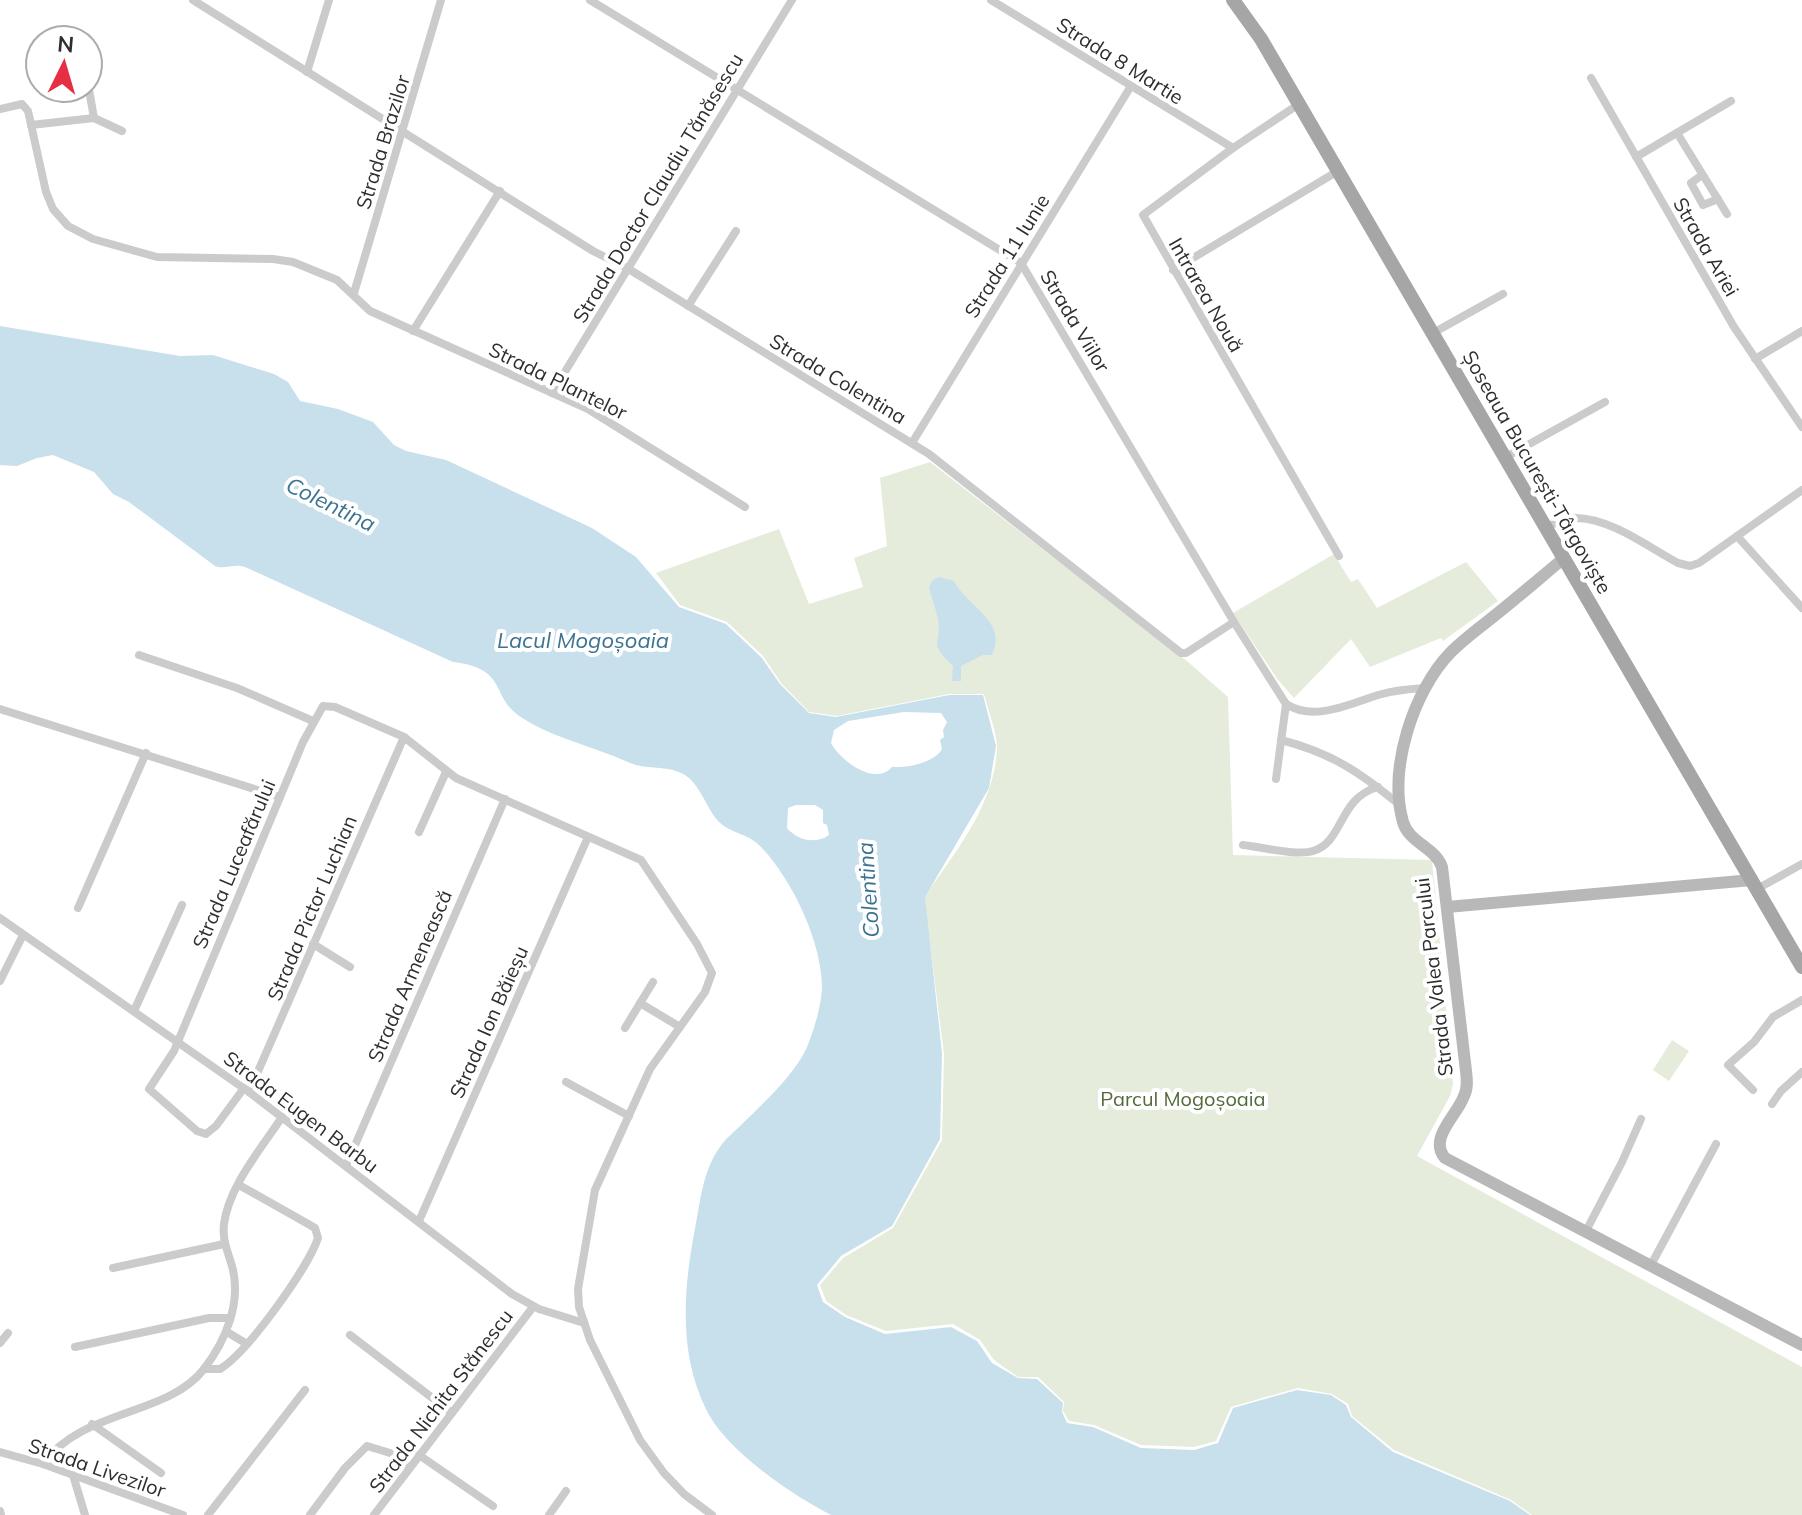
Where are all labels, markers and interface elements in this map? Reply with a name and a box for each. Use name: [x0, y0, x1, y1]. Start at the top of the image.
street label: Strada 8 Martie: [1052, 12, 1188, 109]
north arrow: [24, 24, 104, 104]
text: N: [56, 29, 75, 59]
street label: Strada Doctor Claudiu Tănăsescu: [567, 48, 748, 327]
street label: Strada Brazilor: [350, 71, 415, 212]
street label: Strada 11 Iunie: [959, 189, 1055, 322]
street label: Strada Ariei: [1668, 193, 1745, 301]
street label: Intrarea Nouă: [1164, 233, 1249, 357]
street label: Strada Viilor: [1035, 265, 1116, 377]
street label: Strada Colentina: [765, 328, 911, 429]
street label: Strada Plantelor: [485, 336, 632, 425]
street label: Șoseaua București-Târgoviște: [1457, 346, 1617, 598]
water label: Colentina: [282, 470, 380, 538]
water label: Lacul Mogoșoaia: [497, 626, 669, 654]
street label: Strada Luceafărului: [187, 775, 280, 952]
street label: Strada Pictor Luchian: [261, 811, 362, 1004]
water label: Colentina: [851, 841, 885, 939]
street label: Strada Valea Parcului: [1409, 876, 1458, 1078]
street label: Strada Armenească: [362, 886, 457, 1066]
street label: Strada Ion Băieșu: [444, 942, 534, 1102]
street label: Strada Eugen Barbu: [219, 1045, 384, 1178]
park label: Parcul Mogoșoaia: [1100, 1086, 1266, 1112]
street label: Strada Nichita Stănescu: [363, 1304, 518, 1497]
street label: Strada Livezilor: [25, 1432, 170, 1503]

